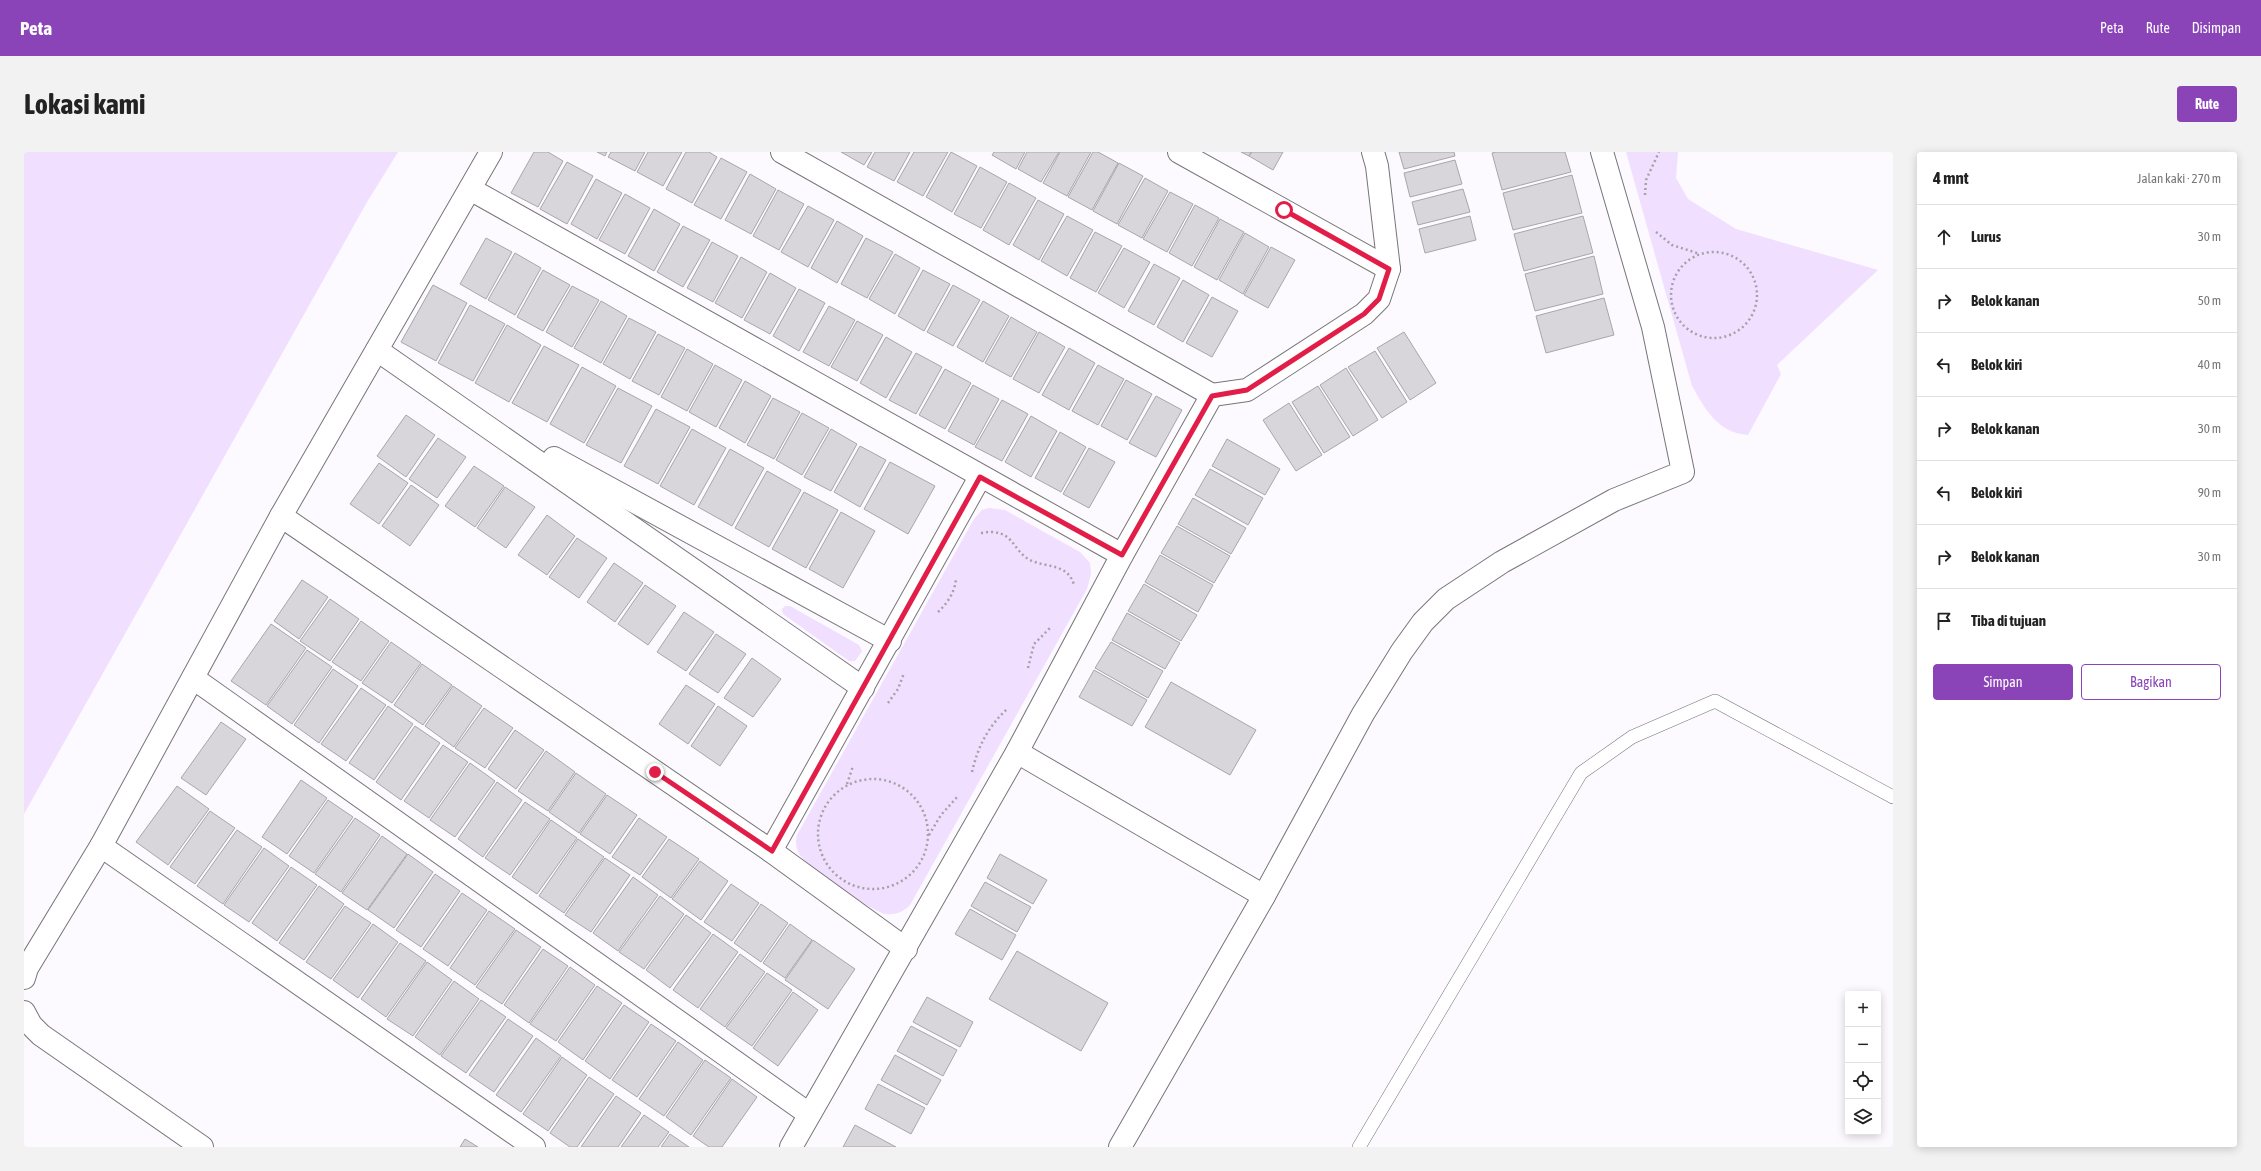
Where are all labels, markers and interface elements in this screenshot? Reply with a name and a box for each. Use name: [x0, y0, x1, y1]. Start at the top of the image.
text: Peta: [20, 17, 52, 39]
text: Peta: [2100, 20, 2124, 36]
text: Rute: [2146, 20, 2170, 36]
text: Disimpan: [2192, 20, 2241, 36]
button: Rute: [2177, 86, 2237, 122]
text: Lokasi kami: [24, 88, 145, 120]
text: 4 mnt: [1933, 168, 1969, 188]
text: Jalan kaki · 270 m: [2137, 171, 2221, 186]
route start: [1275, 201, 1293, 219]
icon: ahead: [1933, 226, 1955, 248]
text: Lurus: [1971, 228, 2001, 245]
text: 30 m: [2198, 229, 2221, 244]
icon: right: [1933, 290, 1955, 312]
text: Belok kanan: [1971, 292, 2040, 309]
text: 50 m: [2198, 293, 2221, 308]
icon: left: [1933, 354, 1955, 376]
text: Belok kiri: [1971, 356, 2022, 373]
text: 40 m: [2198, 357, 2221, 372]
icon: right: [1933, 418, 1955, 440]
text: Belok kanan: [1971, 420, 2040, 437]
text: 30 m: [2198, 421, 2221, 436]
icon: left: [1933, 482, 1955, 504]
text: Belok kiri: [1971, 484, 2022, 501]
text: 90 m: [2198, 485, 2221, 500]
icon: right: [1933, 546, 1955, 568]
text: Belok kanan: [1971, 548, 2040, 565]
text: 30 m: [2198, 549, 2221, 564]
icon: arrive: [1933, 610, 1955, 632]
text: Tiba di tujuan: [1971, 612, 2046, 629]
button: Simpan: [1933, 664, 2073, 700]
button: Bagikan: [2081, 664, 2221, 700]
route end: [646, 763, 664, 781]
map controls: [1845, 991, 1881, 1135]
button: +: [1845, 991, 1881, 1027]
button: −: [1845, 1027, 1881, 1063]
button: locate: [1845, 1063, 1881, 1099]
button: layers: [1845, 1099, 1881, 1135]

